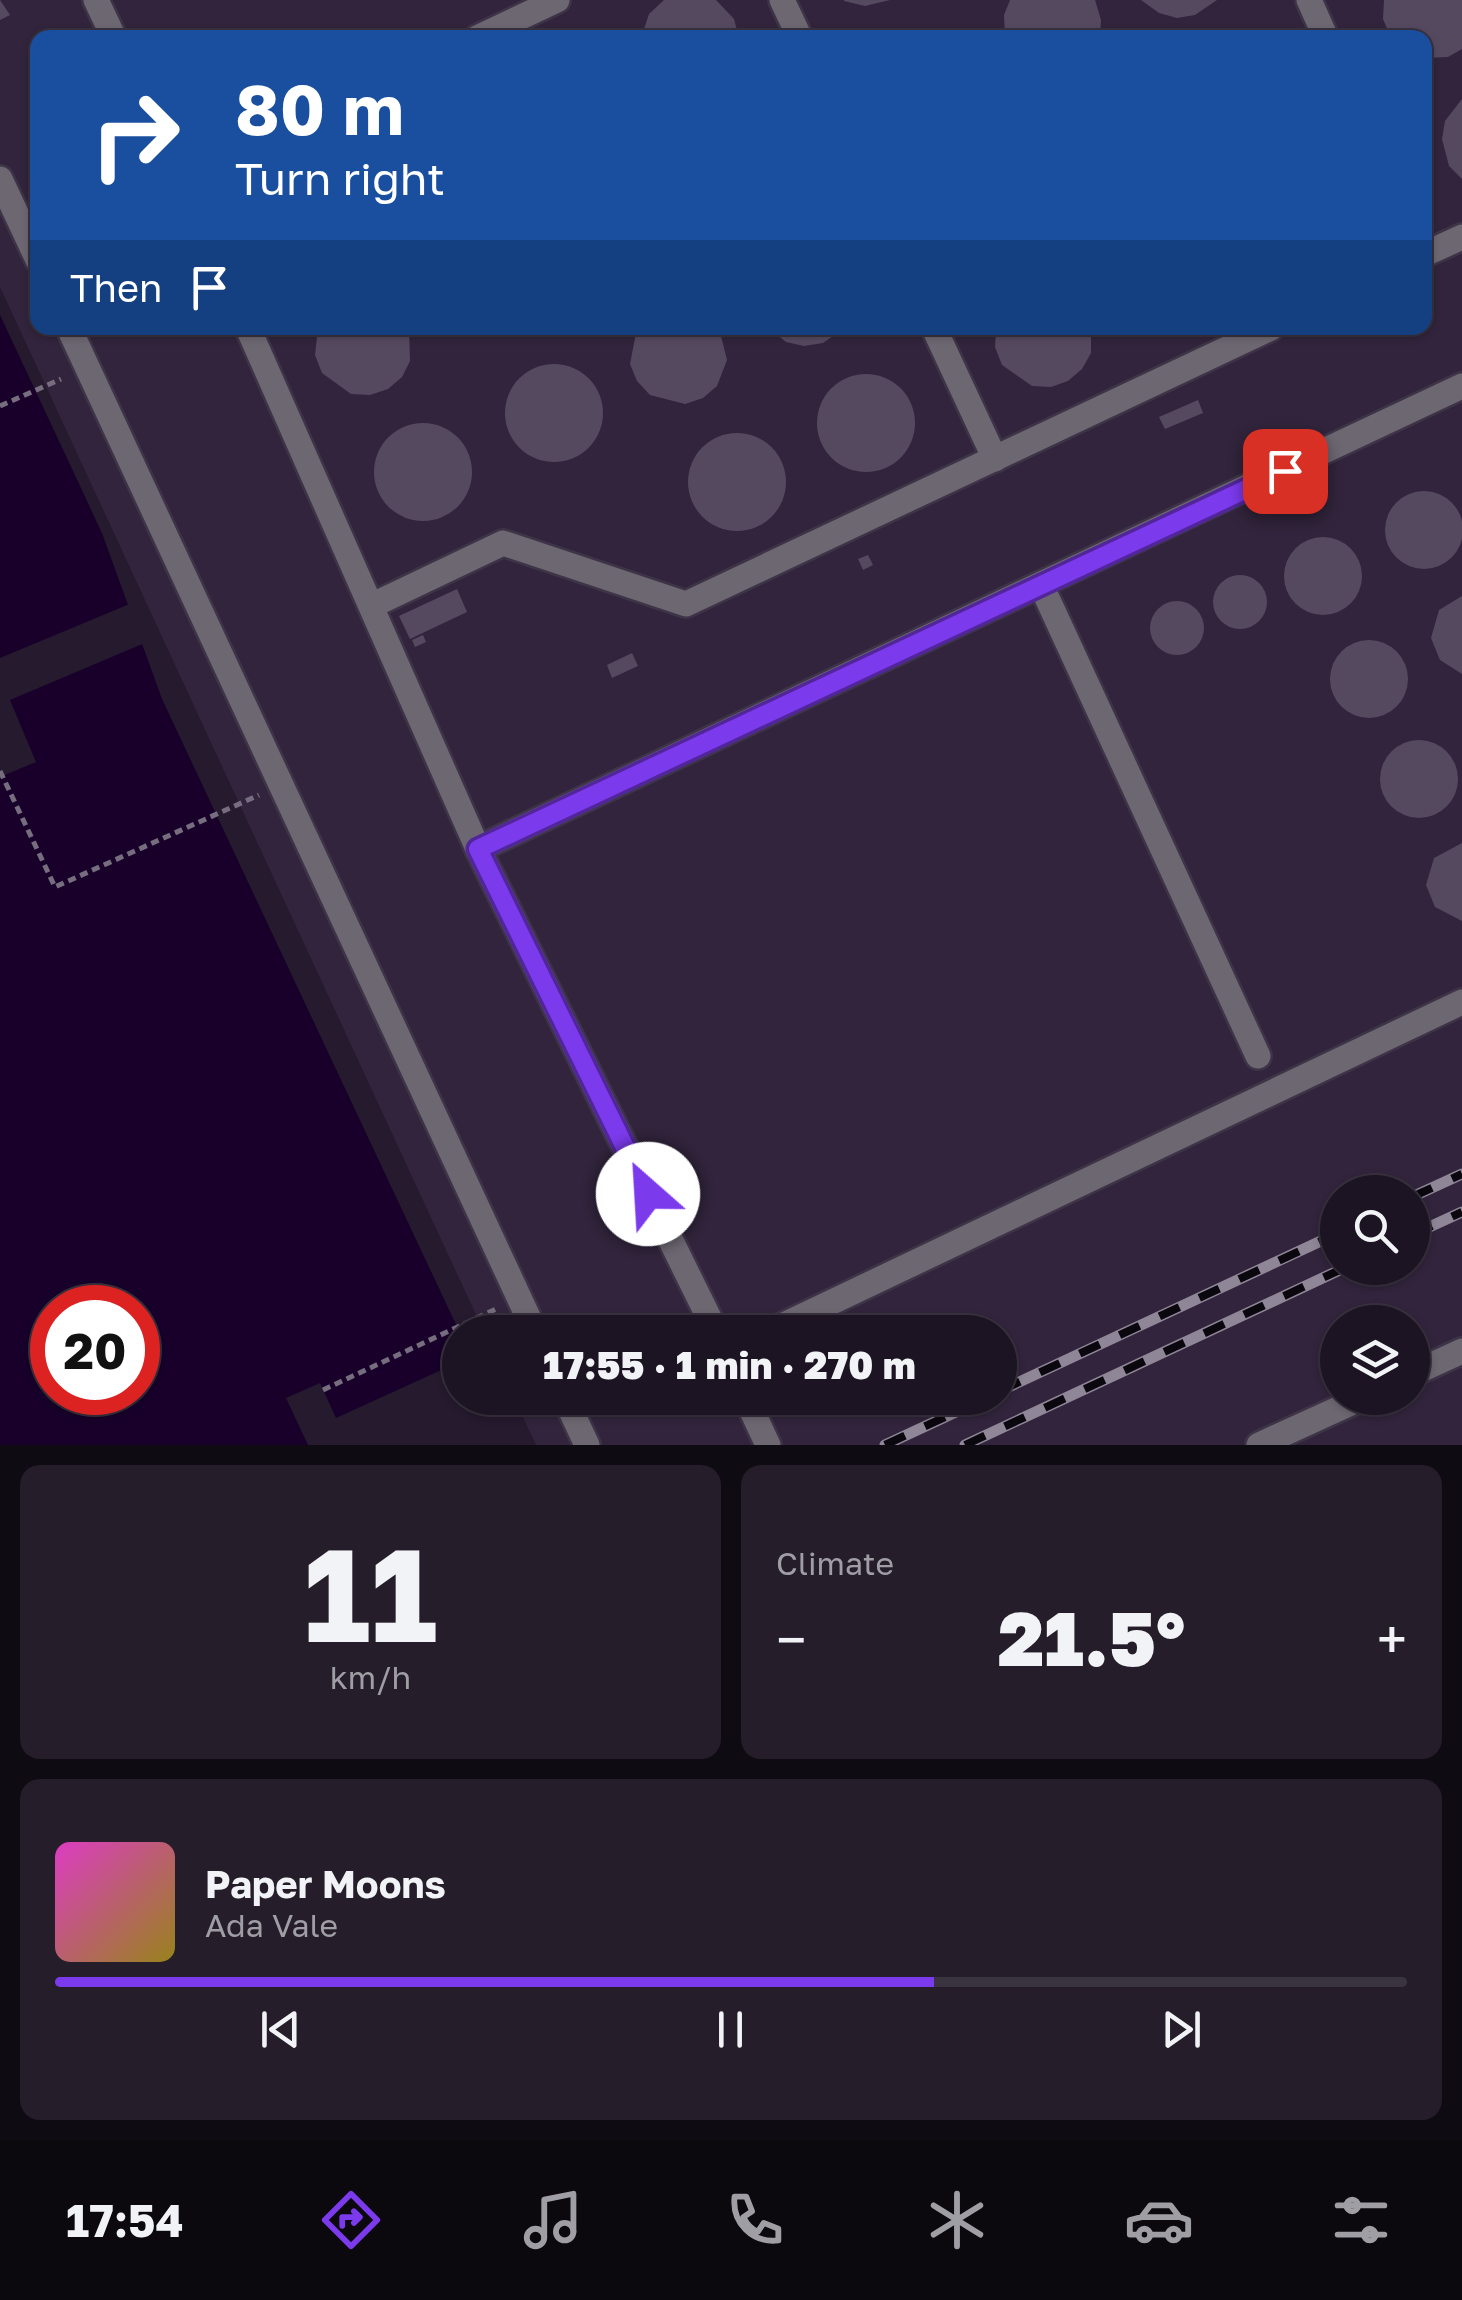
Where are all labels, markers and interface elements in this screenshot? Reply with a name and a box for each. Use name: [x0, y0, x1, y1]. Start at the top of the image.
text: 80 m: [235, 66, 404, 150]
icon: right: [70, 70, 200, 200]
text: Turn right: [235, 151, 445, 205]
icon: arrive: [182, 260, 237, 315]
text: Then: [70, 265, 162, 310]
pin: [1243, 429, 1328, 514]
icon: arrive: [1258, 444, 1313, 499]
position arrow: [596, 1142, 700, 1246]
map controls: [1320, 1175, 1430, 1415]
button: search: [1320, 1175, 1430, 1285]
speed limit sign: 20: [30, 1285, 160, 1415]
button: layers: [1320, 1305, 1430, 1415]
text: 17:55 · 1 min · 270 m: [543, 1342, 916, 1387]
text: 11: [304, 1515, 437, 1671]
text: Climate: [776, 1544, 894, 1582]
text: 21.5°: [998, 1592, 1185, 1683]
text: −: [776, 1606, 806, 1672]
text: +: [1377, 1606, 1407, 1672]
text: km/h: [330, 1658, 411, 1696]
text: Paper Moons: [205, 1861, 446, 1906]
text: Ada Vale: [205, 1906, 338, 1944]
icon: previous: [253, 2002, 308, 2057]
icon: pause: [703, 2002, 758, 2057]
icon: next: [1154, 2002, 1209, 2057]
icon: directions: [316, 2185, 386, 2255]
icon: music: [518, 2185, 588, 2255]
icon: phone: [720, 2185, 790, 2255]
icon: climate: [922, 2185, 992, 2255]
icon: car: [1124, 2185, 1194, 2255]
icon: filters: [1326, 2185, 1396, 2255]
text: 17:54: [66, 2193, 184, 2247]

